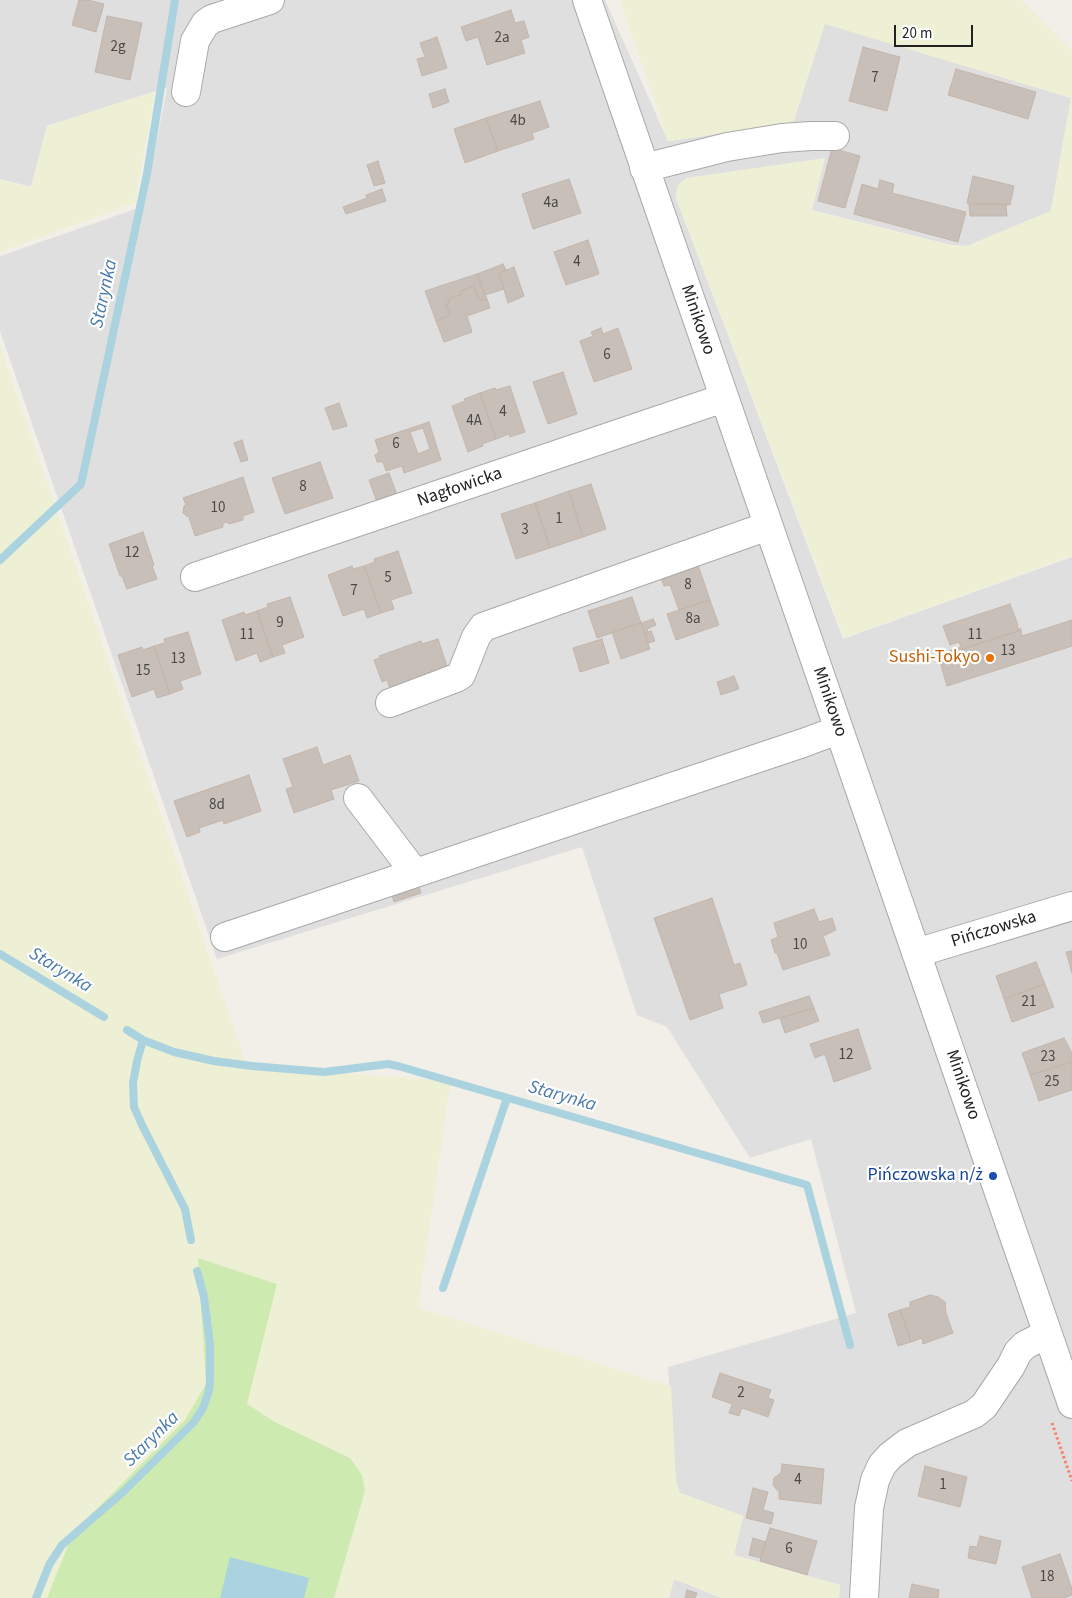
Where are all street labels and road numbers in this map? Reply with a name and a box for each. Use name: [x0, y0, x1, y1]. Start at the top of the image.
street label: Minikowo: [675, 282, 719, 358]
street label: Nagłowicka: [415, 463, 505, 513]
street label: Minikowo: [807, 664, 851, 740]
street label: Pińczowska: [949, 907, 1039, 953]
street label: Minikowo: [940, 1047, 984, 1123]

